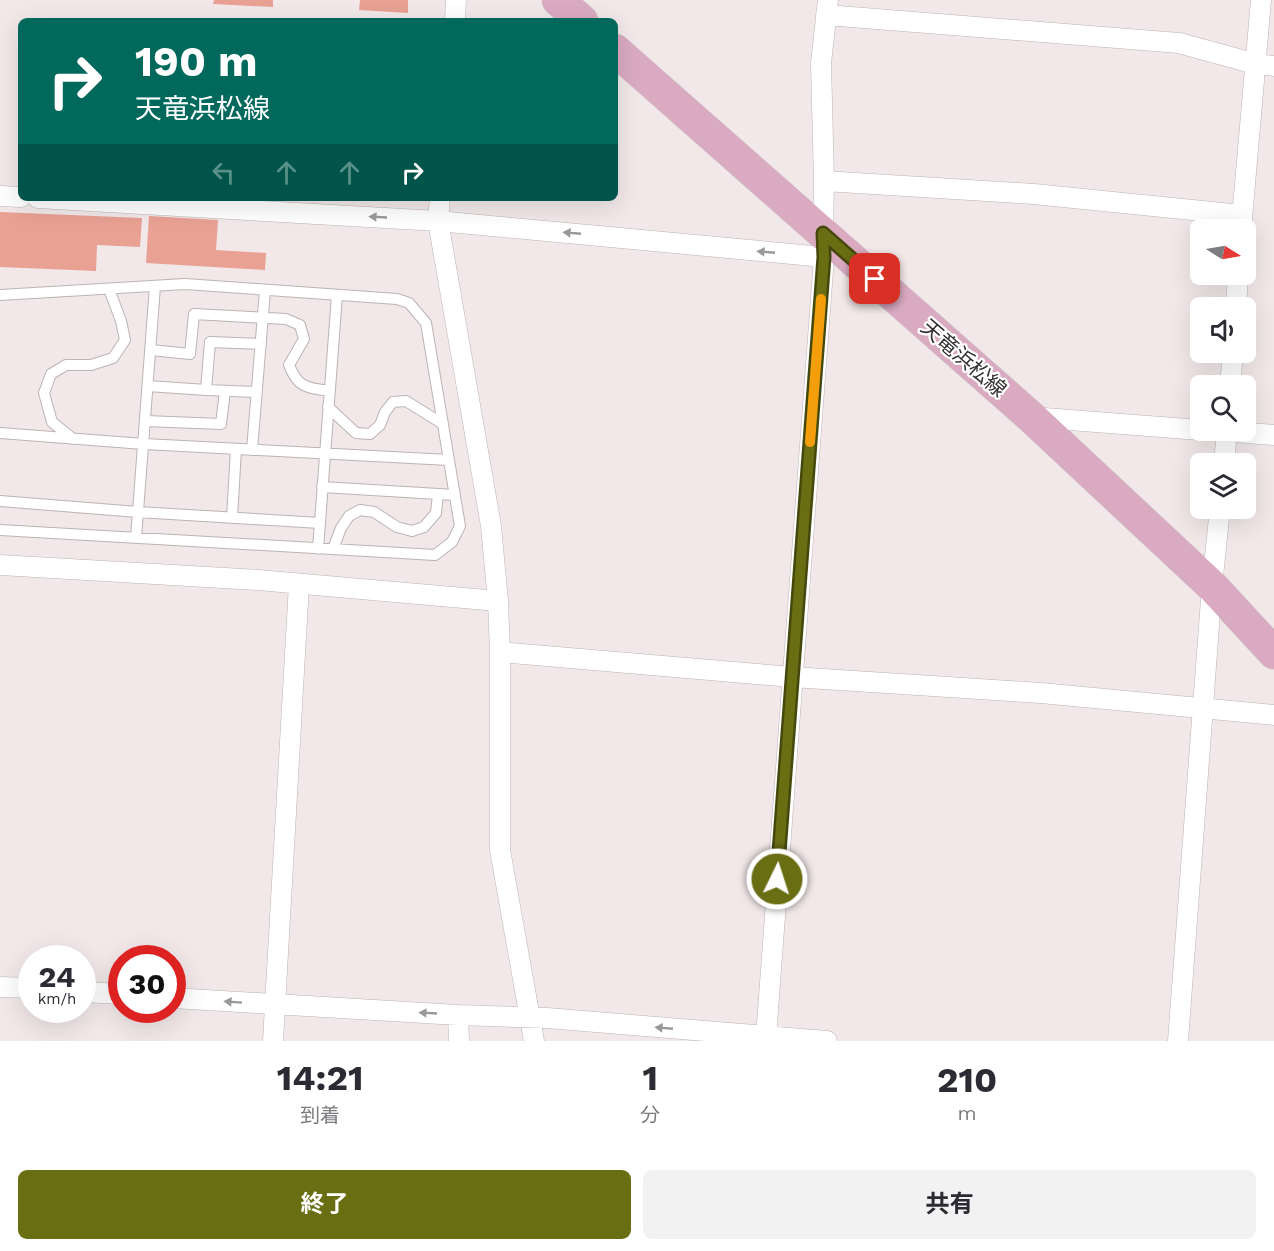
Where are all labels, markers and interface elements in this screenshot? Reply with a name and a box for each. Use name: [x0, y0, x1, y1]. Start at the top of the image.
text: 190 m: [135, 37, 258, 86]
icon: right: [36, 42, 114, 120]
text: 天竜浜松線: [135, 93, 270, 125]
icon: left: [207, 156, 240, 189]
icon: ahead: [270, 156, 303, 189]
icon: ahead: [333, 156, 366, 189]
icon: right: [396, 156, 429, 189]
one-way arrow: [368, 213, 387, 222]
north arrow: [1190, 219, 1256, 285]
map controls: [1190, 219, 1256, 519]
one-way arrow: [562, 228, 581, 238]
one-way arrow: [757, 247, 776, 257]
pin: [849, 253, 900, 304]
icon: arrive: [858, 262, 891, 295]
button: sound: [1190, 297, 1256, 363]
street label: 天竜浜松線: [916, 314, 1012, 402]
button: search: [1190, 375, 1256, 441]
button: layers: [1190, 453, 1256, 519]
position arrow: [745, 847, 809, 911]
speed limit sign: 30: [108, 945, 186, 1023]
text: 24: [39, 959, 75, 994]
text: km/h: [38, 990, 76, 1008]
one-way arrow: [224, 997, 243, 1007]
one-way arrow: [418, 1009, 437, 1018]
one-way arrow: [655, 1023, 674, 1033]
text: 14:21: [277, 1057, 363, 1099]
text: 1: [642, 1057, 658, 1099]
text: 210: [937, 1059, 997, 1101]
text: m: [958, 1101, 977, 1125]
text: 到着: [300, 1103, 340, 1127]
text: 分: [640, 1103, 660, 1127]
button: 終了: [18, 1170, 631, 1239]
button: 共有: [643, 1170, 1256, 1239]

